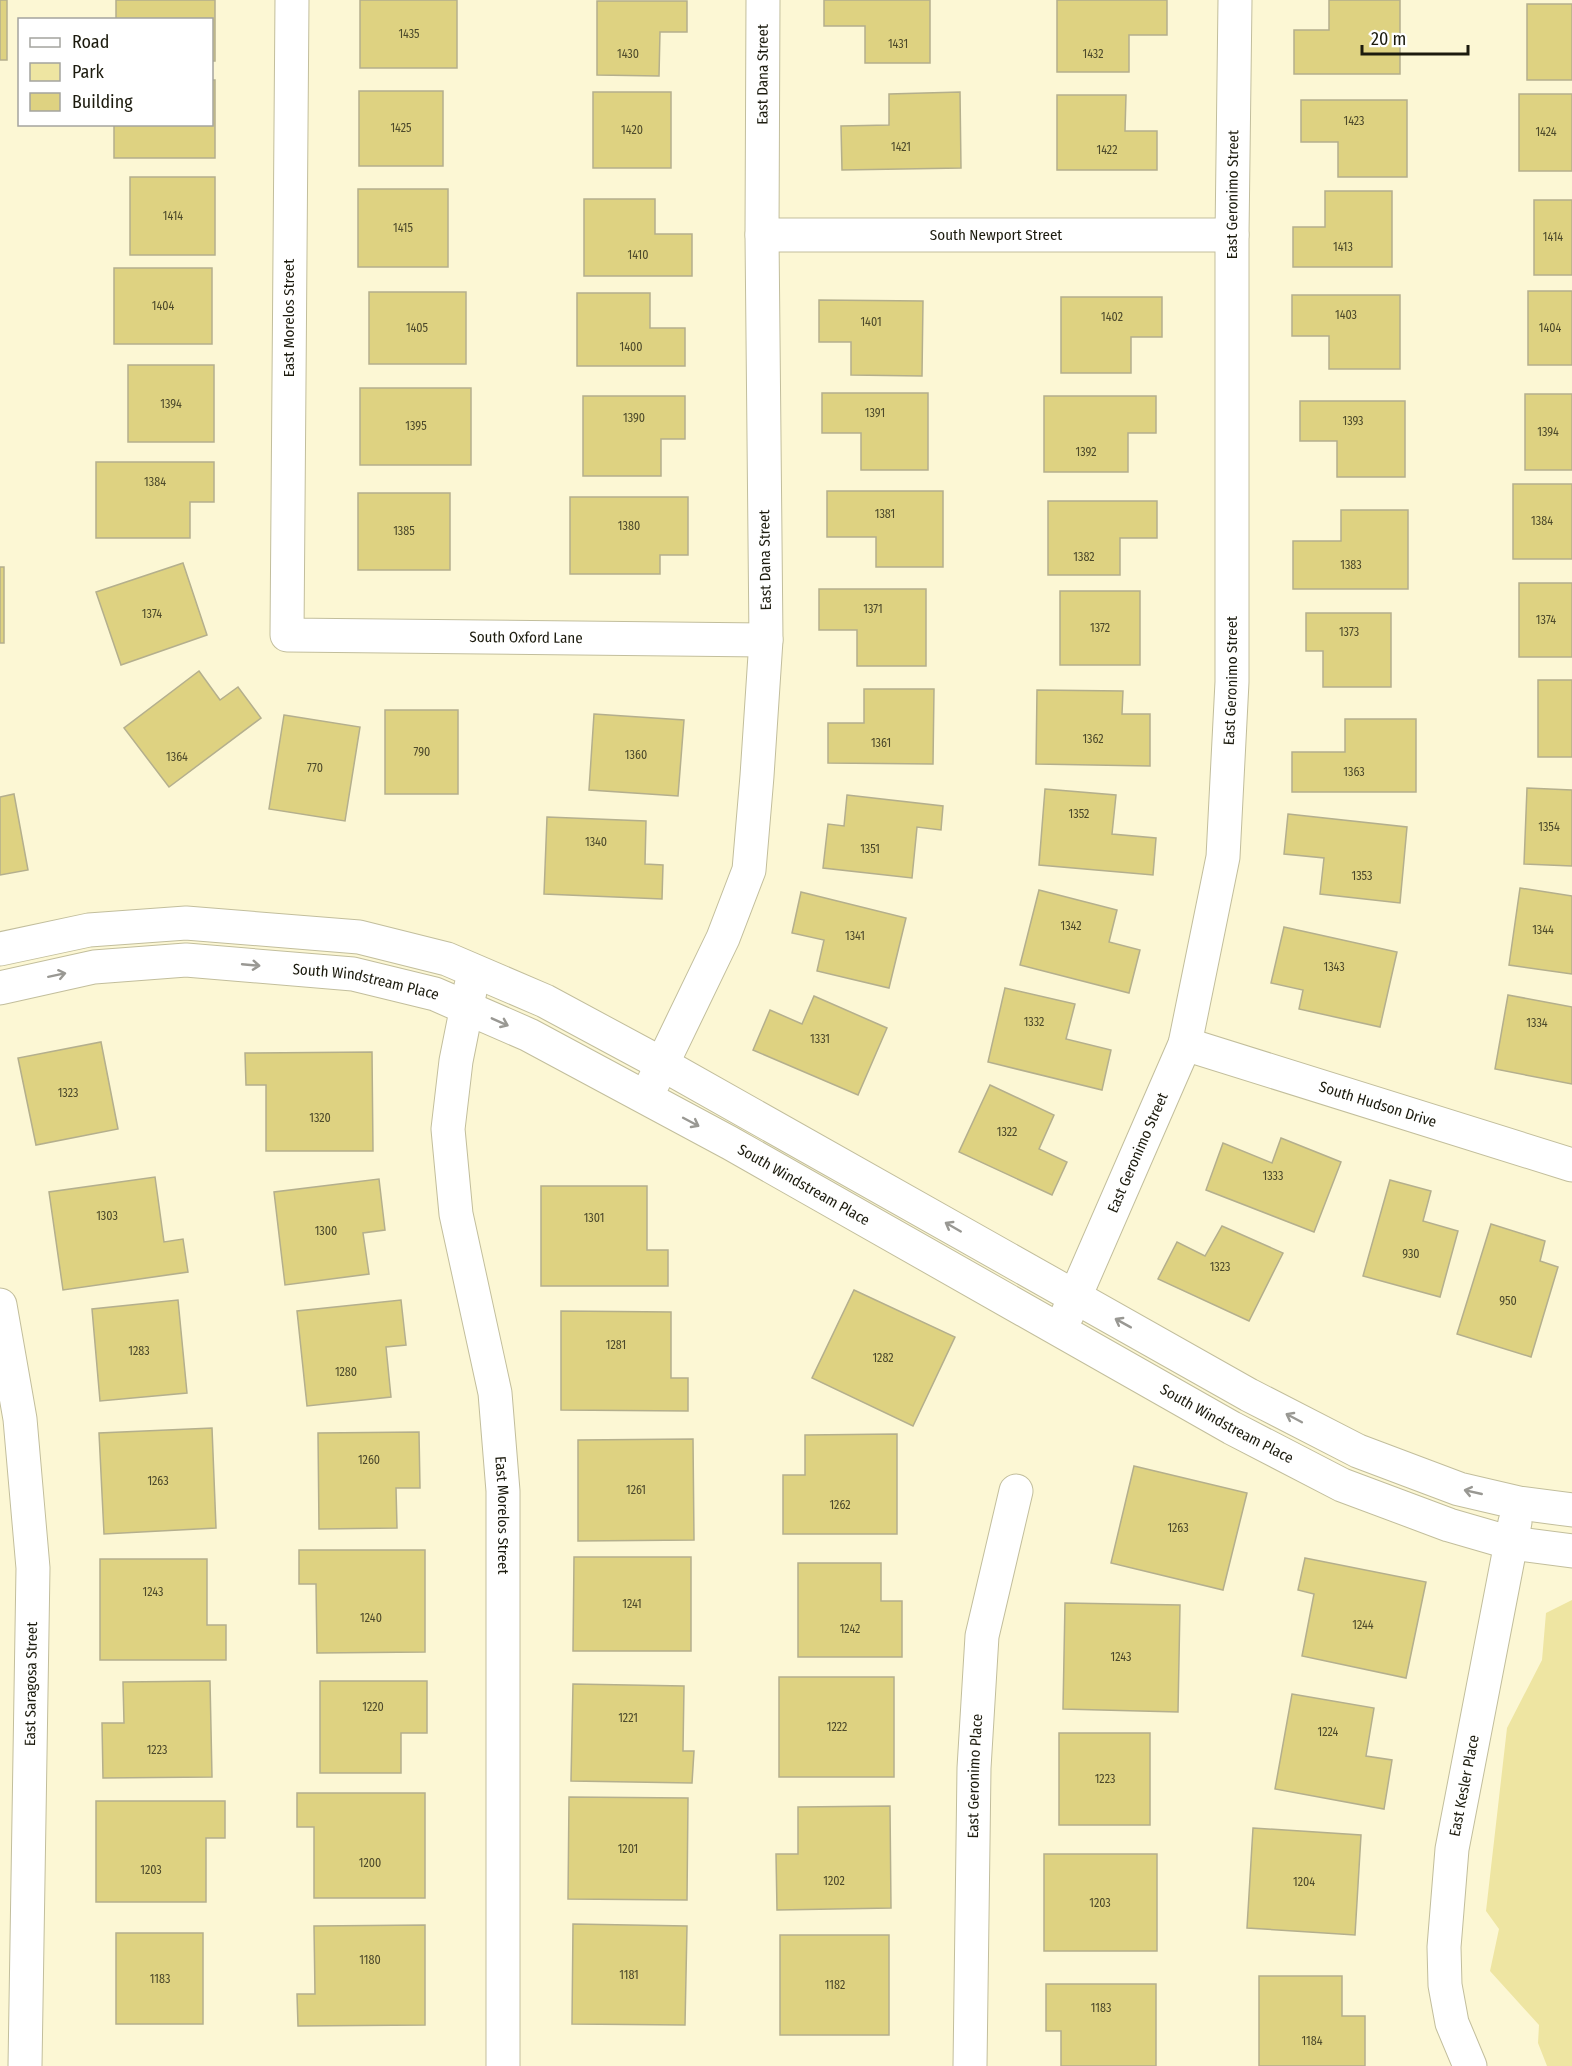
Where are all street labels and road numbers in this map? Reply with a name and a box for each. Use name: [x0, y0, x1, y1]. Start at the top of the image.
street label: East Dana Street: [753, 24, 772, 125]
street label: East Geronimo Street: [1223, 130, 1242, 259]
street label: South Newport Street: [930, 226, 1062, 244]
street label: East Morelos Street: [280, 259, 298, 377]
street label: East Dana Street: [755, 510, 775, 610]
street label: East Geronimo Street: [1220, 616, 1241, 746]
street label: South Oxford Lane: [469, 628, 583, 647]
street label: South Windstream Place: [292, 960, 442, 1004]
street label: South Hudson Drive: [1317, 1077, 1439, 1131]
street label: East Geronimo Street: [1104, 1090, 1172, 1216]
street label: South Windstream Place: [734, 1140, 873, 1229]
street label: South Windstream Place: [1157, 1380, 1296, 1467]
street label: East Morelos Street: [491, 1455, 512, 1574]
street label: East Saragosa Street: [21, 1622, 41, 1746]
street label: East Geronimo Place: [964, 1713, 986, 1839]
street label: East Kesler Place: [1446, 1733, 1483, 1838]

